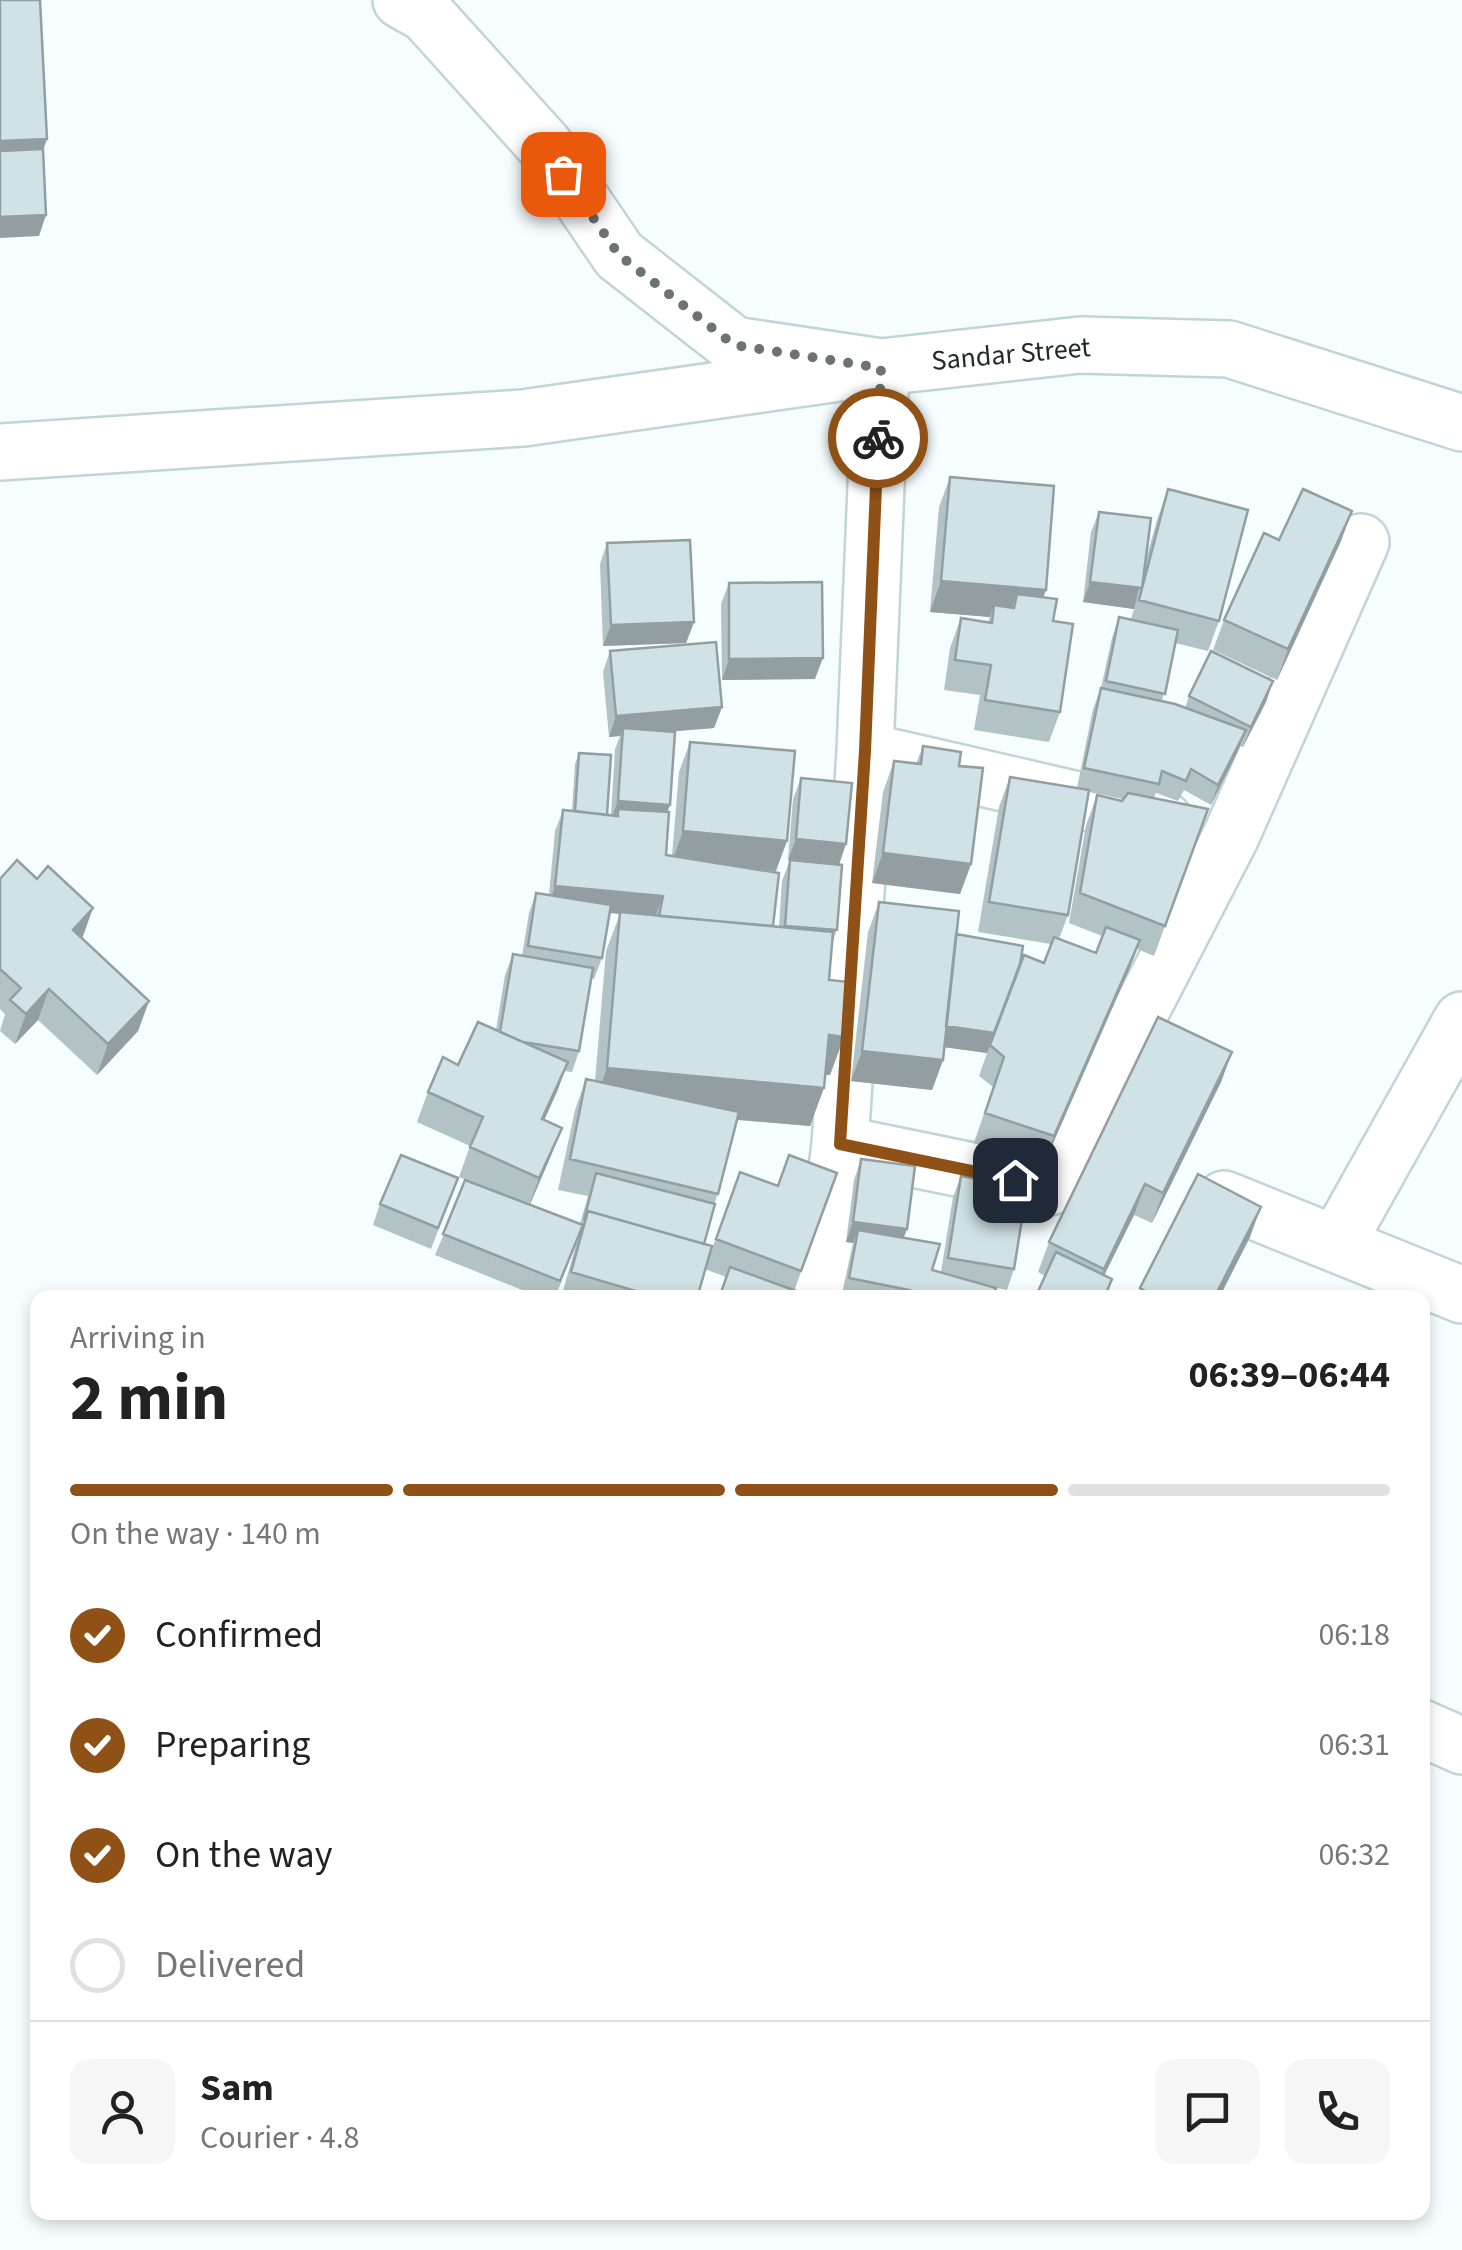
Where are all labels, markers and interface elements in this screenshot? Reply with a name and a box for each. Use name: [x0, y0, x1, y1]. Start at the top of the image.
pin: [521, 132, 606, 217]
icon: bag: [536, 147, 591, 202]
street label: Sandar Street: [930, 327, 1093, 381]
courier: [828, 388, 928, 488]
icon: bike: [851, 411, 906, 466]
pin: [973, 1138, 1058, 1223]
icon: home: [988, 1153, 1043, 1208]
text: Arriving in: [70, 1315, 206, 1361]
text: 06:39–06:44: [1188, 1348, 1390, 1402]
text: 2 min: [70, 1352, 228, 1445]
text: On the way · 140 m: [70, 1511, 321, 1557]
icon: check: [70, 1608, 125, 1663]
text: Confirmed: [155, 1608, 323, 1662]
text: 06:18: [1318, 1612, 1390, 1658]
icon: check: [70, 1718, 125, 1773]
text: Preparing: [155, 1718, 310, 1772]
text: 06:31: [1318, 1722, 1390, 1768]
icon: check: [70, 1828, 125, 1883]
text: On the way: [155, 1828, 332, 1882]
text: 06:32: [1318, 1832, 1390, 1878]
text: Delivered: [155, 1938, 305, 1992]
button: person: [70, 2059, 175, 2164]
button: chat: [1155, 2059, 1260, 2164]
button: phone: [1285, 2059, 1390, 2164]
text: Sam: [200, 2061, 274, 2115]
text: Courier · 4.8: [200, 2115, 360, 2161]

